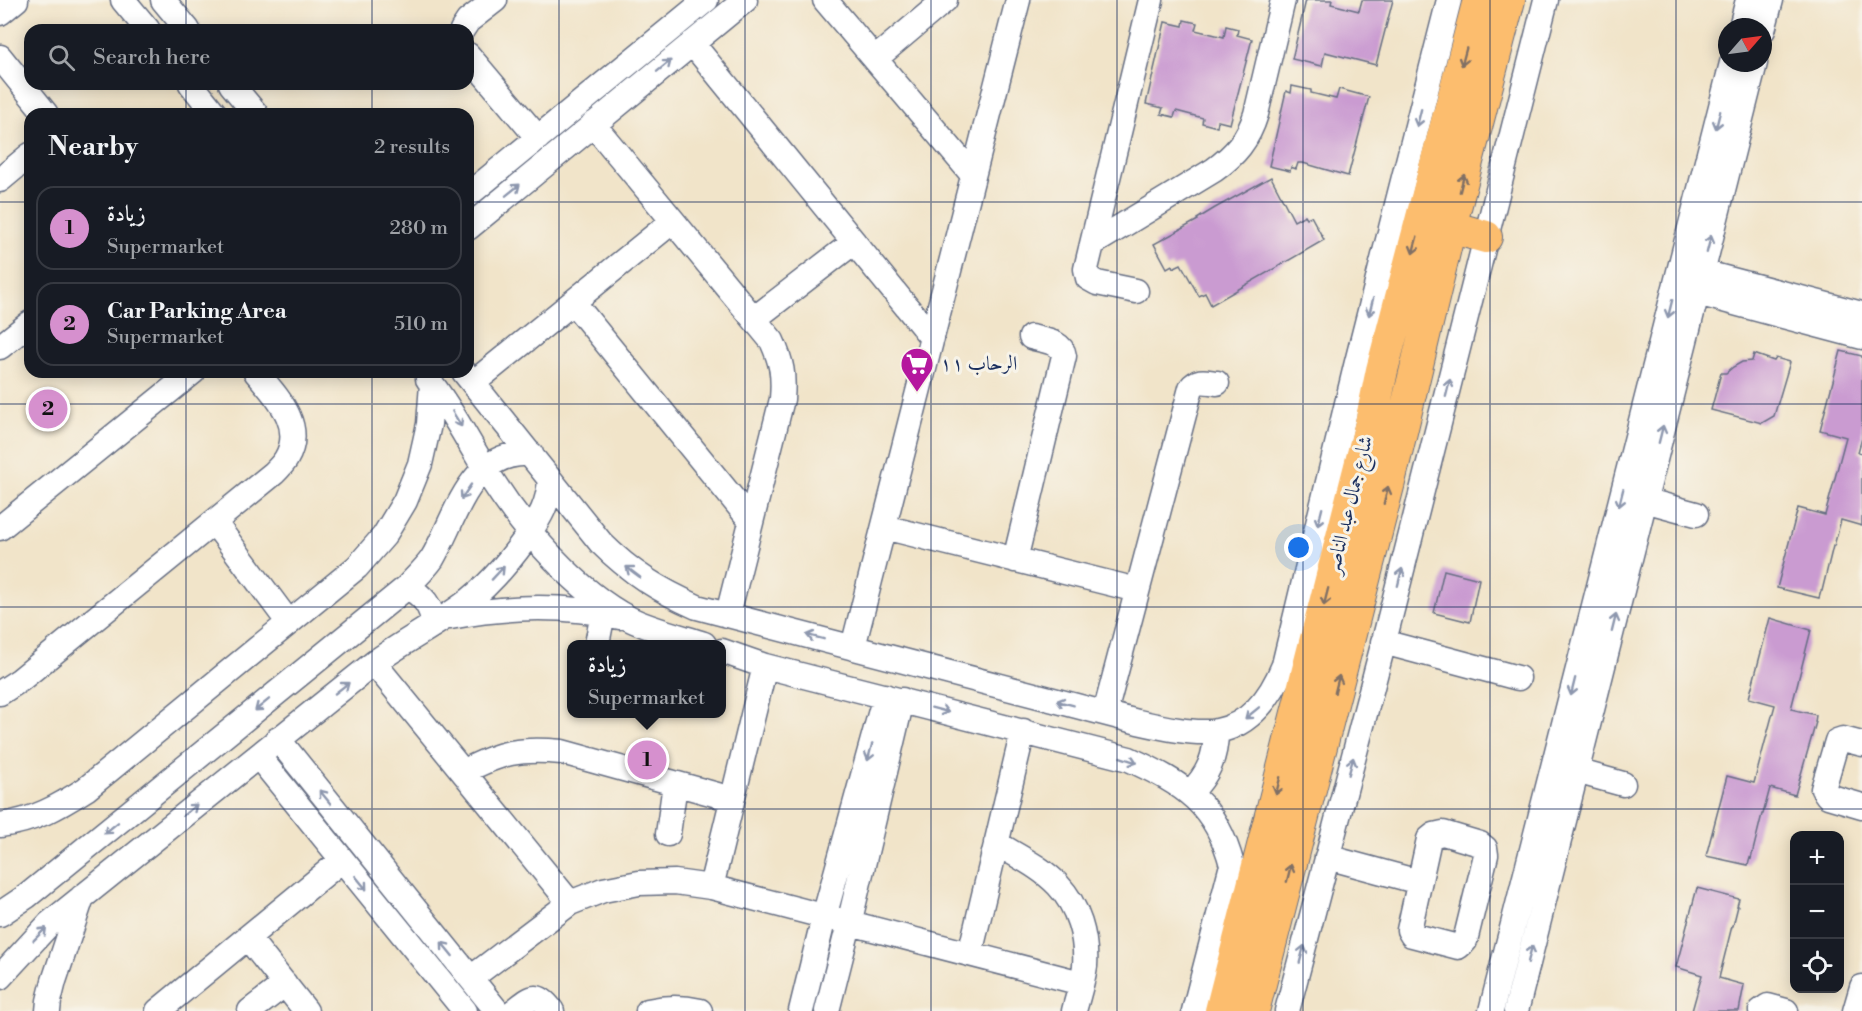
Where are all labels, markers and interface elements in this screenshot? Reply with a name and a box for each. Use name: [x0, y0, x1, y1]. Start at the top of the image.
north arrow: [1718, 18, 1772, 72]
search box: [24, 24, 474, 90]
icon: search: [45, 41, 78, 74]
text: Search here: [93, 44, 210, 71]
one-way arrow: [1458, 47, 1470, 66]
one-way arrow: [656, 60, 672, 73]
one-way arrow: [1413, 108, 1425, 127]
one-way arrow: [1711, 110, 1723, 129]
text: Nearby: [48, 131, 138, 163]
text: 2 results: [374, 135, 450, 160]
one-way arrow: [1456, 174, 1468, 193]
one-way arrow: [505, 184, 521, 197]
text: زيادة: [107, 201, 146, 228]
text: 1: [65, 216, 74, 241]
text: 280 m: [389, 216, 448, 241]
text: Supermarket: [107, 235, 224, 260]
one-way arrow: [1409, 235, 1420, 254]
one-way arrow: [1703, 235, 1715, 254]
one-way arrow: [1365, 297, 1377, 316]
text: Car Parking Area: [107, 298, 287, 325]
one-way arrow: [1663, 299, 1675, 318]
text: 2: [63, 312, 76, 337]
text: 510 m: [394, 312, 448, 337]
text: Supermarket: [107, 325, 224, 350]
supermarket icon: الرحاب ١١: [899, 346, 935, 393]
place label: الرحاب ١١: [940, 352, 1017, 377]
one-way arrow: [1442, 379, 1454, 398]
pin: 2: [28, 386, 68, 432]
one-way arrow: [451, 410, 463, 427]
one-way arrow: [1656, 424, 1668, 443]
street label: شارع جمال عبد الناصر: [1320, 433, 1383, 579]
one-way arrow: [460, 483, 472, 499]
one-way arrow: [1380, 486, 1392, 505]
one-way arrow: [1615, 488, 1627, 507]
one-way arrow: [1313, 507, 1325, 526]
your location: [1284, 533, 1313, 562]
one-way arrow: [491, 565, 506, 580]
one-way arrow: [626, 566, 642, 578]
one-way arrow: [1394, 568, 1406, 587]
one-way arrow: [1320, 587, 1332, 606]
one-way arrow: [1608, 613, 1620, 632]
one-way arrow: [806, 631, 825, 642]
popup: [567, 640, 726, 718]
text: زيادة: [588, 652, 627, 679]
one-way arrow: [1332, 675, 1344, 694]
one-way arrow: [1567, 677, 1579, 696]
one-way arrow: [334, 682, 350, 695]
text: Supermarket: [588, 686, 705, 711]
one-way arrow: [1056, 696, 1075, 708]
one-way arrow: [255, 698, 270, 712]
one-way arrow: [931, 705, 950, 716]
one-way arrow: [1244, 706, 1260, 719]
pin: 1: [628, 738, 666, 783]
one-way arrow: [863, 742, 875, 761]
one-way arrow: [1119, 756, 1138, 767]
one-way arrow: [1346, 757, 1357, 776]
one-way arrow: [1272, 776, 1284, 795]
one-way arrow: [319, 789, 332, 805]
one-way arrow: [182, 803, 197, 817]
one-way arrow: [103, 821, 119, 834]
map controls: [1790, 831, 1844, 993]
button: +: [1790, 831, 1844, 885]
one-way arrow: [1283, 864, 1295, 883]
one-way arrow: [354, 875, 367, 891]
button: −: [1790, 885, 1844, 939]
one-way arrow: [32, 926, 47, 941]
button: locate: [1790, 939, 1844, 993]
one-way arrow: [441, 941, 454, 957]
one-way arrow: [1296, 945, 1308, 964]
one-way arrow: [1524, 945, 1536, 964]

